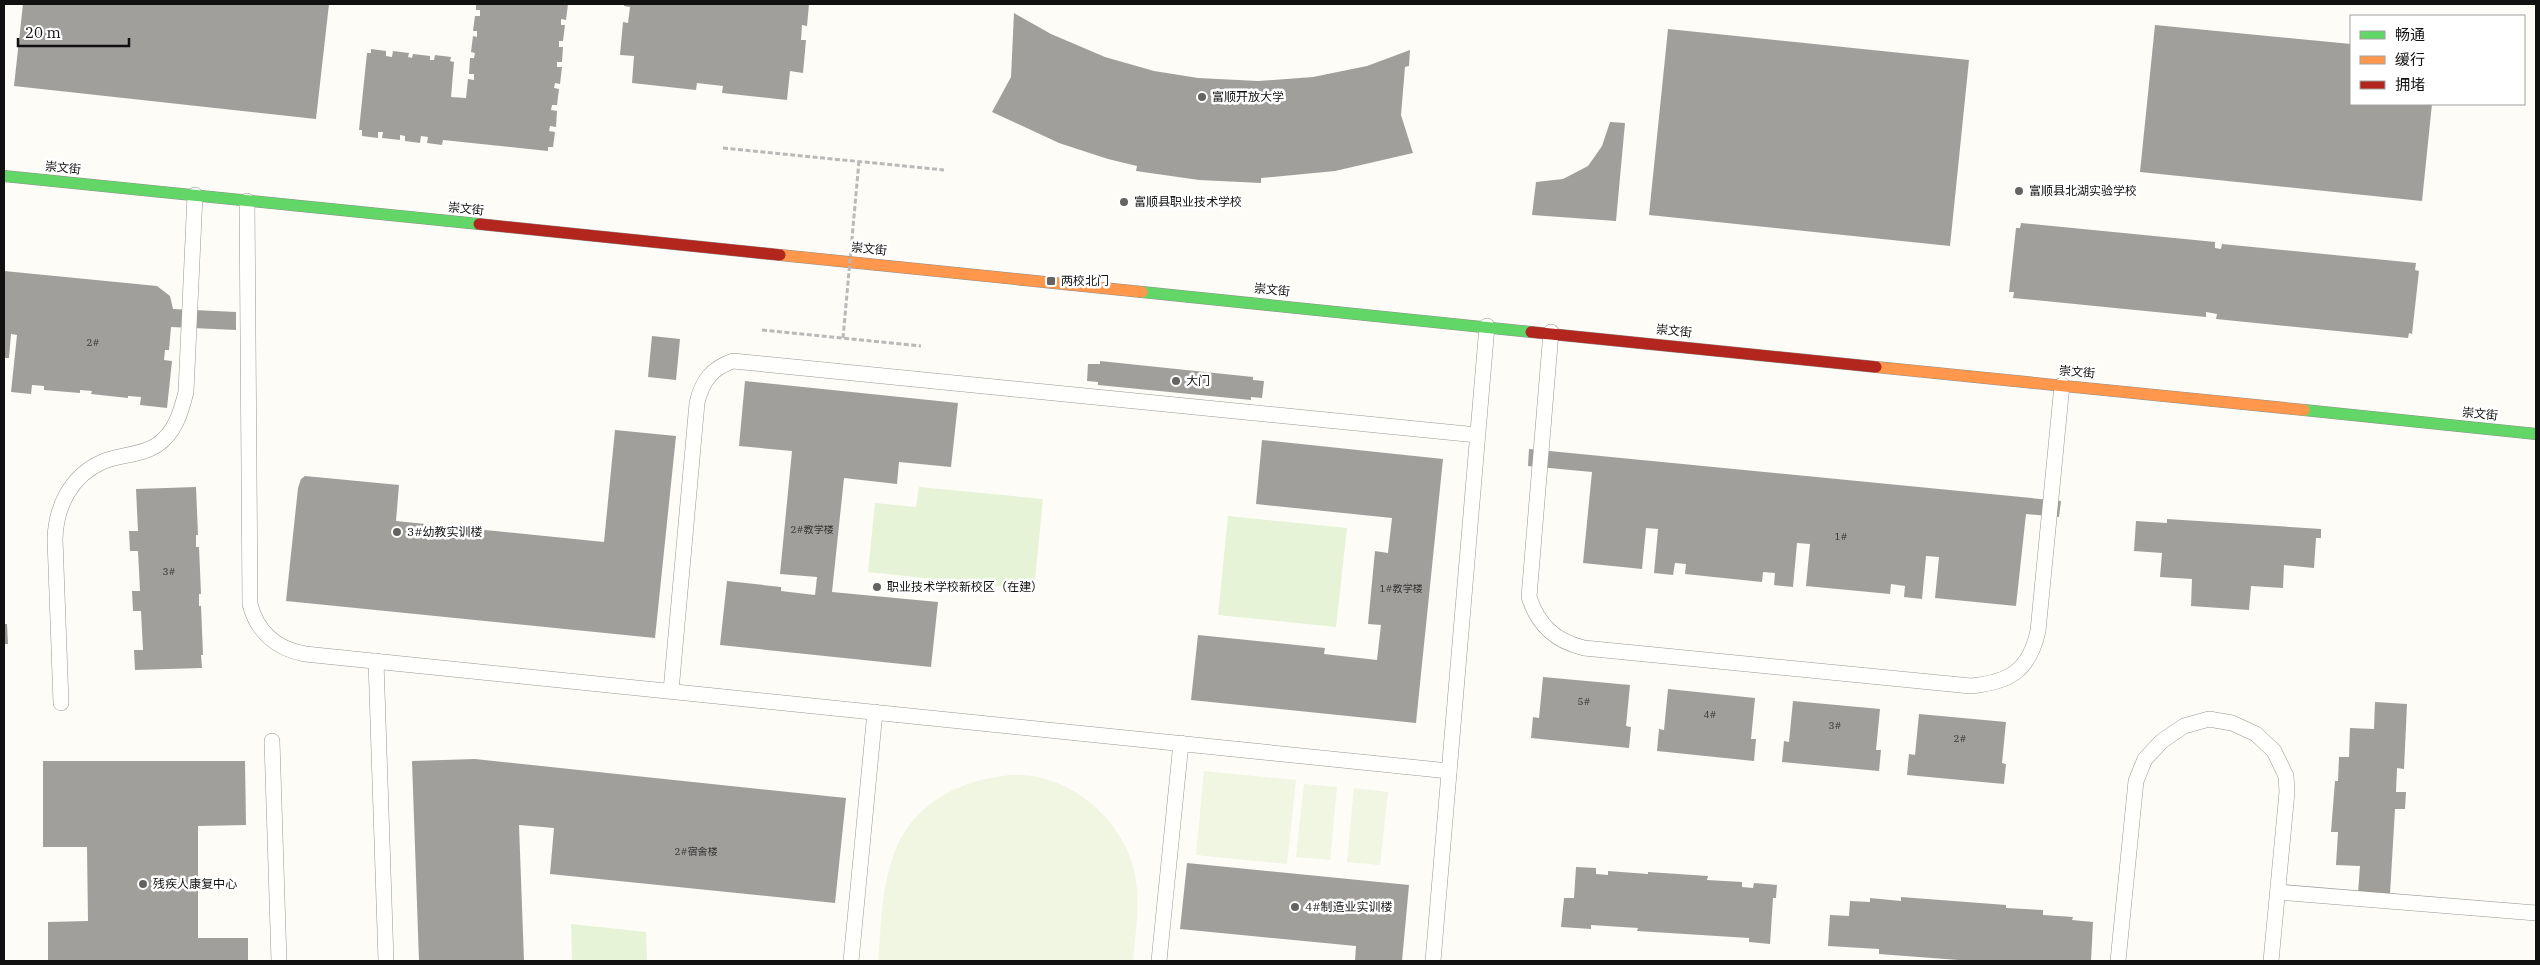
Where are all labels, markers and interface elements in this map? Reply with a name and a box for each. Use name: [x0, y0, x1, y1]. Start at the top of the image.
scale bar: [18, 15, 129, 47]
legend: [2350, 15, 2525, 105]
text: 20 m: [25, 23, 61, 42]
text: 畅通: [2395, 25, 2425, 44]
text: 缓行: [2395, 50, 2425, 69]
text: 拥堵: [2395, 75, 2425, 94]
place label: 富顺开放大学: [1212, 89, 1284, 104]
marker: 富顺开放大学: [1196, 91, 1208, 103]
street label: 崇文街: [44, 158, 82, 177]
place label: 富顺县北湖实验学校: [2029, 183, 2137, 198]
marker: 富顺县北湖实验学校: [2013, 185, 2025, 197]
place label: 富顺县职业技术学校: [1134, 194, 1242, 209]
marker: 富顺县职业技术学校: [1118, 196, 1130, 208]
street label: 崇文街: [447, 199, 485, 218]
street label: 崇文街: [850, 239, 888, 258]
place label: 两校北门: [1061, 273, 1109, 288]
marker: 两校北门: [1045, 275, 1057, 287]
street label: 崇文街: [1253, 280, 1291, 299]
street label: 崇文街: [1655, 321, 1693, 340]
house number: 2#: [87, 336, 100, 349]
street label: 崇文街: [2058, 362, 2096, 381]
place label: 大门: [1186, 373, 1210, 388]
marker: 大门: [1170, 375, 1182, 387]
street label: 崇文街: [2461, 404, 2499, 423]
house number: 2#教学楼: [791, 523, 833, 536]
place label: 3#幼教实训楼: [407, 524, 483, 539]
marker: 3#幼教实训楼: [391, 526, 403, 538]
house number: 1#: [1835, 530, 1848, 543]
house number: 3#: [163, 565, 176, 578]
place label: 职业技术学校新校区（在建）: [887, 579, 1043, 594]
marker: 职业技术学校新校区（在建）: [871, 581, 883, 593]
house number: 1#教学楼: [1380, 582, 1422, 595]
house number: 5#: [1578, 695, 1591, 708]
house number: 4#: [1704, 708, 1717, 721]
house number: 3#: [1829, 719, 1842, 732]
house number: 2#: [1954, 732, 1967, 745]
house number: 2#宿舍楼: [675, 845, 717, 858]
place label: 残疾人康复中心: [153, 876, 237, 891]
marker: 残疾人康复中心: [137, 878, 149, 890]
place label: 4#制造业实训楼: [1305, 899, 1393, 914]
marker: 4#制造业实训楼: [1289, 901, 1301, 913]

